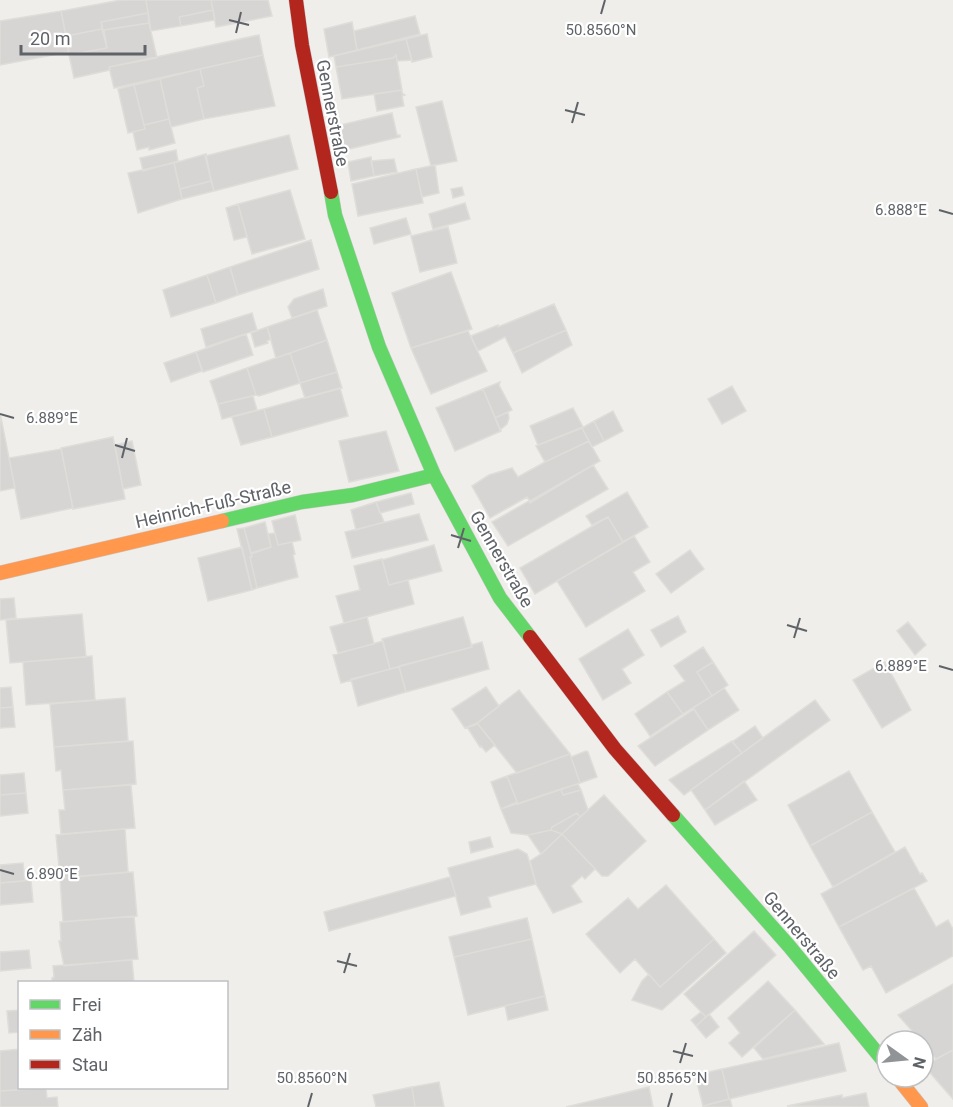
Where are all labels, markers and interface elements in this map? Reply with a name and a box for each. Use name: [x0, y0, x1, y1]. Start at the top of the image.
scale bar: [21, 18, 146, 56]
text: 50.8560°N: [566, 21, 636, 39]
text: 20 m: [30, 28, 70, 49]
street label: Gennerstraße: [312, 58, 354, 168]
text: 6.888°E: [875, 201, 927, 219]
text: 6.889°E: [26, 409, 78, 427]
street label: Heinrich-Fuß-Straße: [133, 476, 293, 532]
street label: Gennerstraße: [466, 507, 538, 611]
text: 6.889°E: [875, 657, 927, 675]
text: 6.890°E: [26, 865, 78, 883]
street label: Gennerstraße: [759, 887, 845, 983]
legend: [18, 981, 228, 1089]
text: Frei: [72, 994, 102, 1015]
text: Zäh: [72, 1024, 103, 1045]
north arrow: [875, 1029, 935, 1089]
text: Stau: [72, 1054, 108, 1075]
text: N: [908, 1055, 930, 1071]
text: 50.8560°N: [277, 1069, 347, 1087]
text: 50.8565°N: [637, 1069, 707, 1087]

